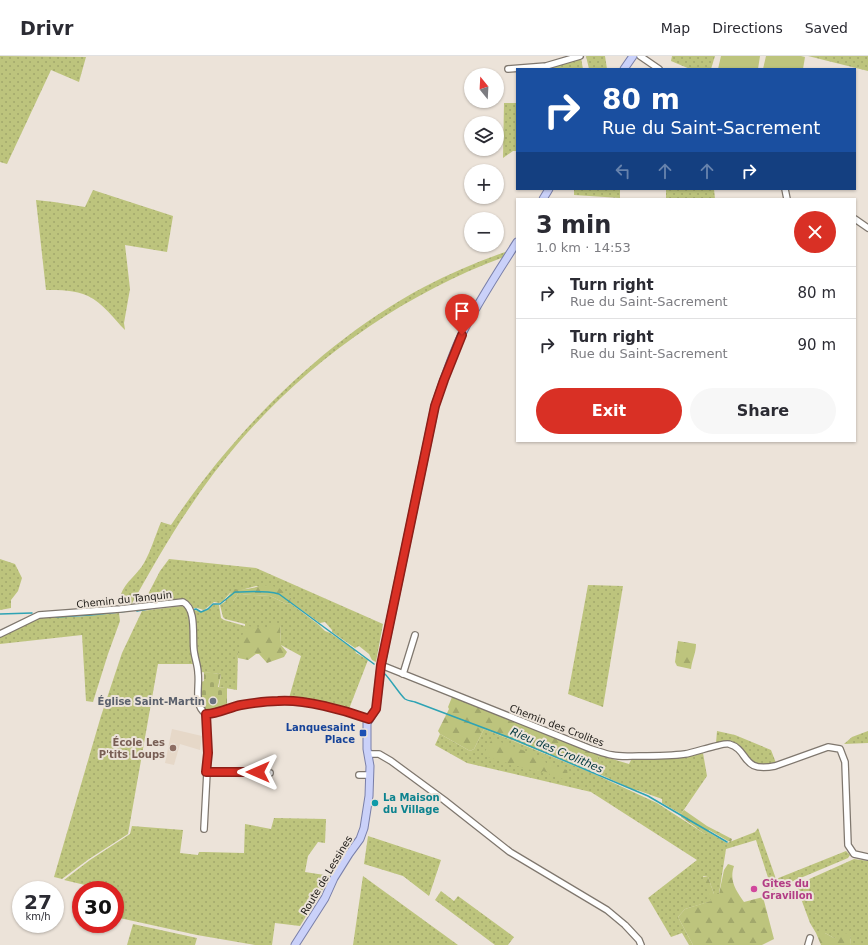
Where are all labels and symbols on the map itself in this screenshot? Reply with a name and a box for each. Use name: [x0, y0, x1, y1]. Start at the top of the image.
north arrow: [464, 68, 504, 108]
pin: [445, 294, 479, 335]
street label: Chemin du Tanquin: [76, 589, 172, 610]
place label: Église Saint-Martin: [98, 695, 205, 707]
marker: Église Saint-Martin: [208, 696, 218, 706]
street label: Chemin des Crolites: [508, 702, 606, 749]
place label: Lanquesaint Place: [286, 722, 355, 745]
water label: Rieu des Crolithes: [508, 725, 605, 776]
marker: Lanquesaint Place: [358, 728, 368, 738]
place label: École Les P'tits Loups: [99, 736, 165, 760]
marker: École Les P'tits Loups: [168, 743, 178, 753]
position arrow: [237, 751, 279, 793]
place label: La Maison du Village: [383, 792, 440, 815]
marker: La Maison du Village: [370, 798, 380, 808]
street label: Route de Lessines: [298, 834, 354, 917]
place label: Gîtes du Gravillon: [762, 878, 813, 901]
speed limit sign: 30: [72, 881, 124, 933]
marker: Gîtes du Gravillon: [749, 884, 759, 894]

